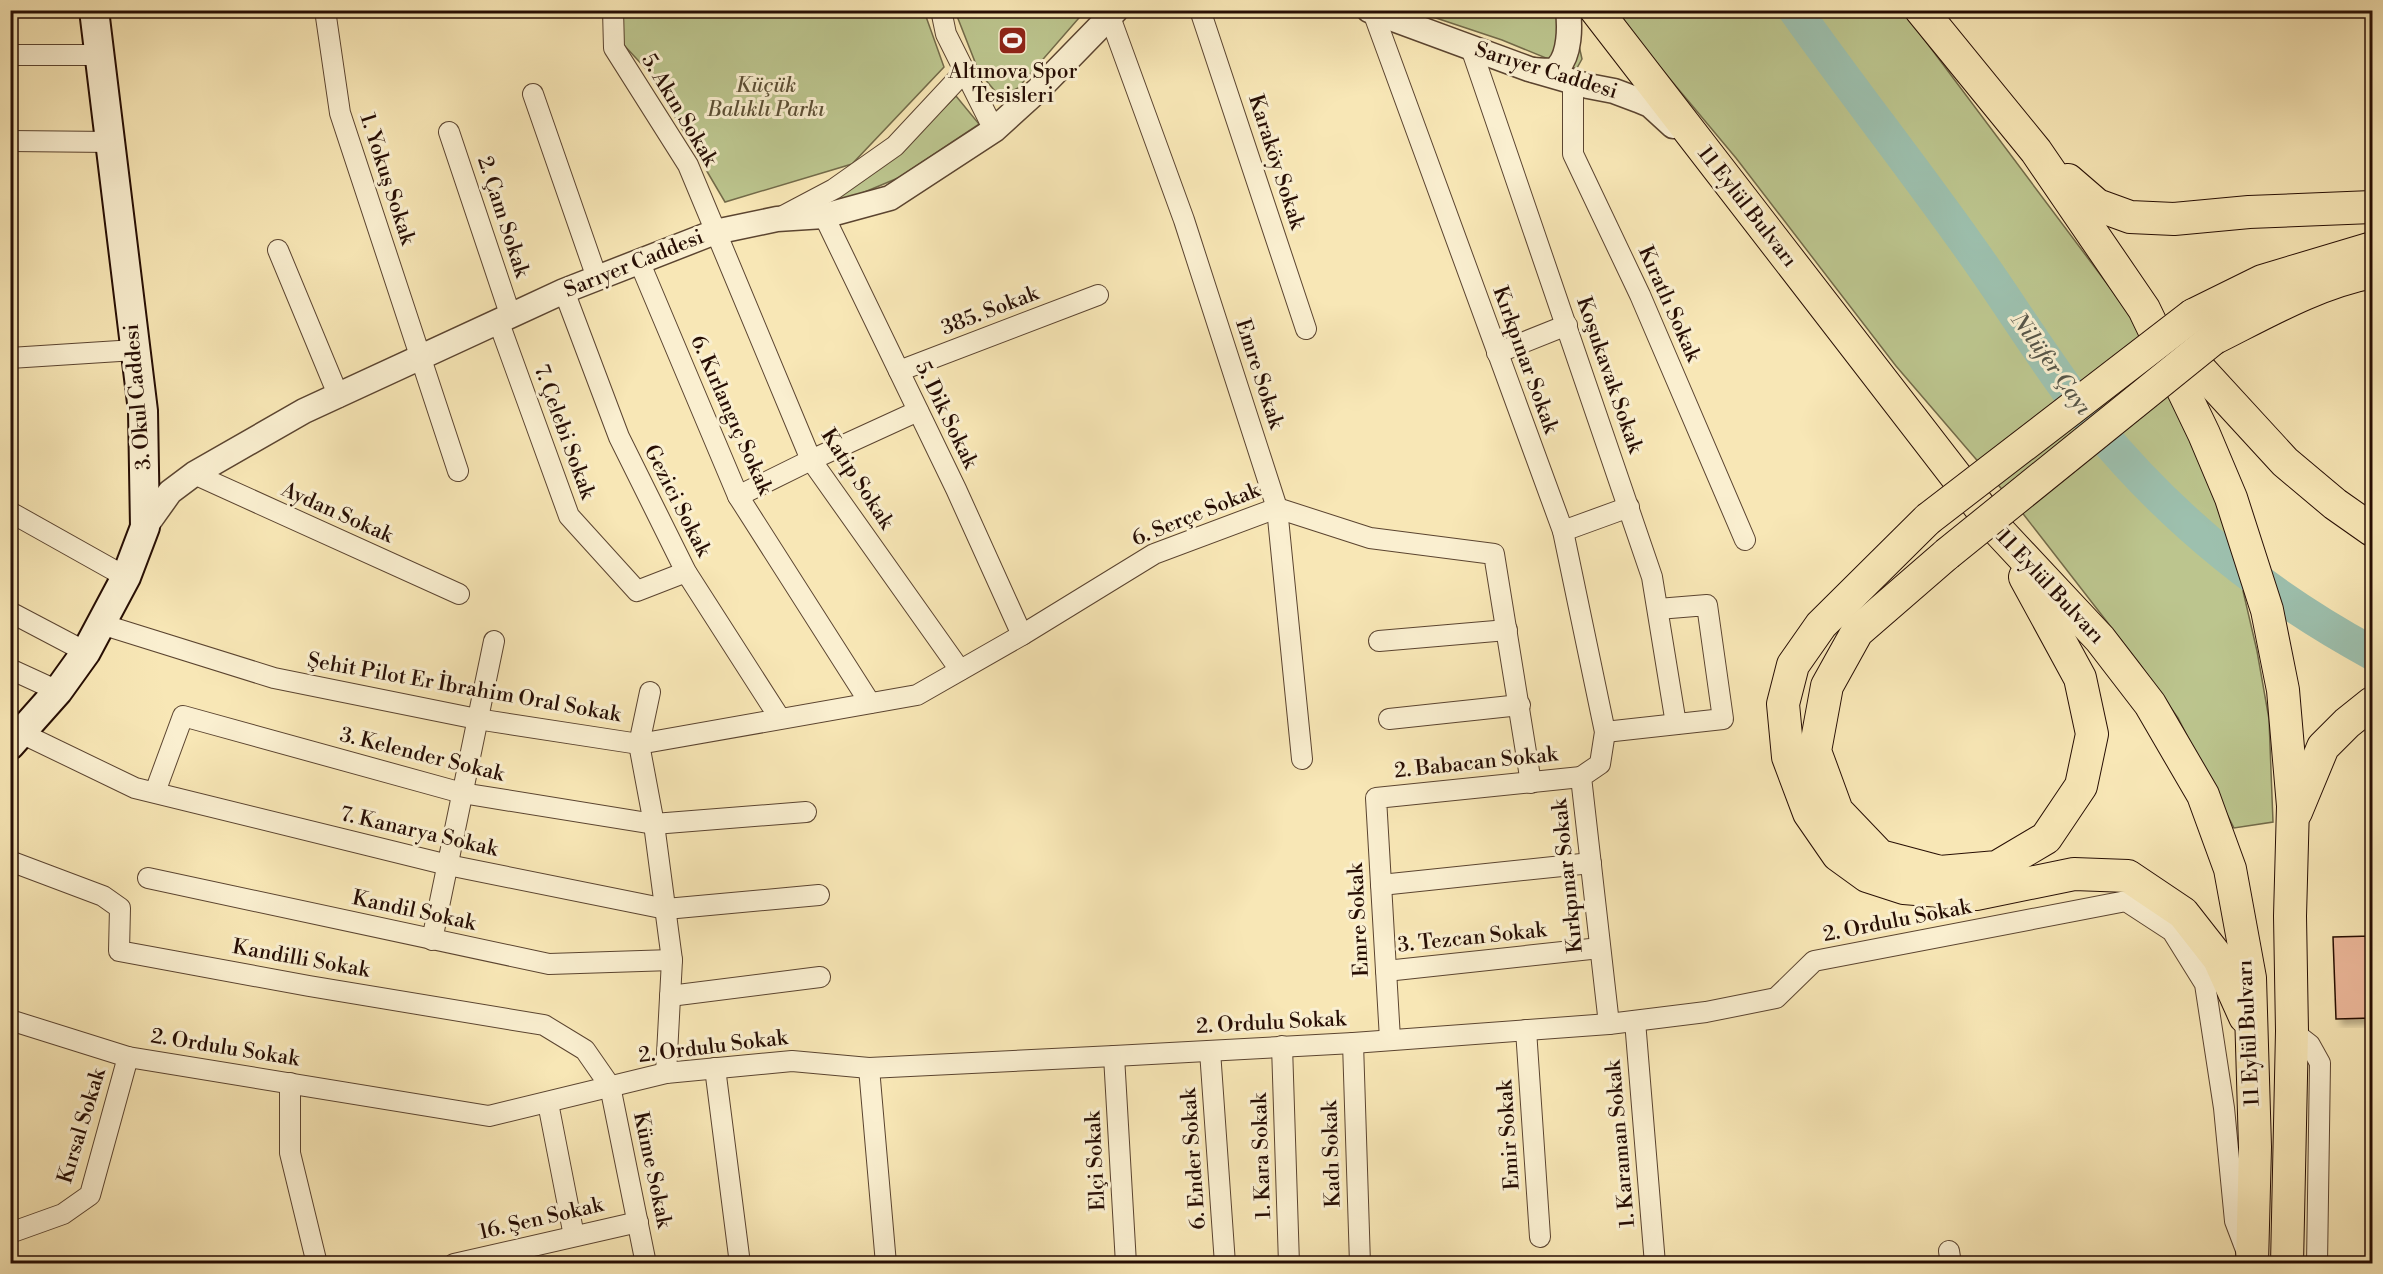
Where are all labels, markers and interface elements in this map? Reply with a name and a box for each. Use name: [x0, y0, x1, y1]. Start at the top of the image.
sports icon: Altınova Spor Tesisleri: [997, 25, 1029, 57]
street label: Sarıyer Caddesi: [1471, 37, 1621, 105]
street label: 5. Akın Sokak: [635, 49, 723, 172]
place label: Altınova Spor Tesisleri: [947, 59, 1078, 109]
park label: Küçük Balıklı Parkı: [706, 73, 825, 123]
street label: Karaköy Sokak: [1242, 91, 1310, 234]
street label: 1. Yokuş Sokak: [354, 110, 421, 249]
street label: 11 Eylül Bulvarı: [1692, 141, 1802, 273]
street label: 2. Çam Sokak: [471, 153, 535, 282]
street label: Sarıyer Caddesi: [560, 224, 708, 304]
street label: Kıratlı Sokak: [1632, 242, 1707, 367]
street label: 385. Sokak: [938, 280, 1043, 341]
street label: Kırkpınar Sokak: [1486, 283, 1564, 438]
street label: Koşukavak Sokak: [1570, 293, 1648, 458]
water label: Nilüfer Çayı: [2004, 307, 2097, 420]
street label: Emre Sokak: [1229, 316, 1289, 433]
street label: 3. Okul Caddesi: [119, 323, 157, 471]
street label: 6. Kırlangıç Sokak: [684, 331, 778, 500]
street label: 5. Dik Sokak: [909, 357, 984, 474]
street label: 7. Çelebi Sokak: [528, 361, 601, 504]
street label: Katip Sokak: [815, 424, 900, 535]
street label: Gezici Sokak: [638, 441, 717, 562]
street label: Aydan Sokak: [276, 476, 398, 550]
street label: 6. Serçe Sokak: [1128, 477, 1265, 553]
street label: 11 Eylül Bulvarı: [1990, 524, 2110, 650]
street label: Şehit Pilot Er İbrahim Oral Sokak: [305, 646, 624, 729]
street label: 3. Kelender Sokak: [337, 722, 508, 788]
street label: 2. Babacan Sokak: [1393, 741, 1560, 785]
street label: Kırkpınar Sokak: [1547, 797, 1589, 954]
street label: 7. Kanarya Sokak: [338, 801, 501, 863]
street label: Emre Sokak: [1343, 861, 1375, 978]
street label: Kandil Sokak: [350, 885, 479, 937]
street label: 2. Ordulu Sokak: [1821, 894, 1974, 948]
street label: 3. Tezcan Sokak: [1396, 917, 1549, 959]
street label: Kandilli Sokak: [230, 934, 373, 984]
street label: 11 Eylül Bulvarı: [2232, 959, 2266, 1107]
street label: 2. Ordulu Sokak: [1195, 1006, 1348, 1040]
street label: 2. Ordulu Sokak: [149, 1023, 302, 1073]
street label: 2. Ordulu Sokak: [637, 1025, 790, 1069]
street label: 1. Karaman Sokak: [1601, 1058, 1641, 1229]
street label: Kırsal Sokak: [52, 1064, 112, 1187]
street label: Emir Sokak: [1492, 1078, 1526, 1191]
street label: 6. Ender Sokak: [1176, 1086, 1212, 1231]
street label: 1. Kara Sokak: [1247, 1091, 1277, 1220]
street label: Kadı Sokak: [1317, 1099, 1347, 1208]
street label: Küme Sokak: [627, 1110, 677, 1231]
street label: Elçi Sokak: [1080, 1110, 1112, 1211]
street label: 16. Şen Sokak: [476, 1192, 607, 1246]

